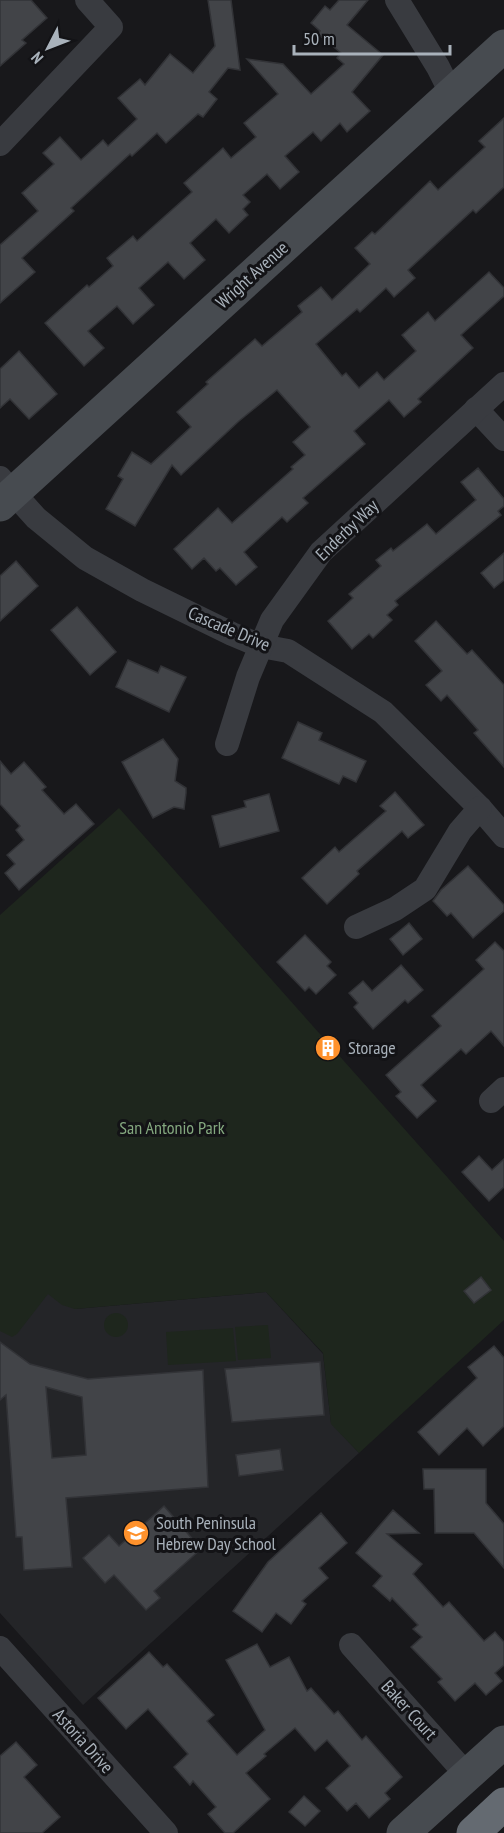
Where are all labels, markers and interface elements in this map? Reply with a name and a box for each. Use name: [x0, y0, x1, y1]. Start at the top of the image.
north arrow: [18, 18, 78, 78]
scale bar: [294, 18, 450, 56]
text: 50 m: [303, 27, 335, 50]
text: N: [27, 48, 47, 68]
street label: Wright Avenue: [211, 236, 293, 313]
street label: Enderby Way: [310, 494, 383, 565]
street label: Cascade Drive: [185, 601, 274, 656]
building icon: Storage: [313, 1033, 343, 1063]
place label: Storage: [348, 1036, 396, 1059]
park label: San Antonio Park: [119, 1116, 225, 1139]
place label: South Peninsula Hebrew Day School: [156, 1511, 277, 1555]
school or university icon: South Peninsula Hebrew Day School: [121, 1518, 151, 1548]
street label: Baker Court: [377, 1675, 442, 1744]
street label: Astoria Drive: [48, 1703, 119, 1778]

